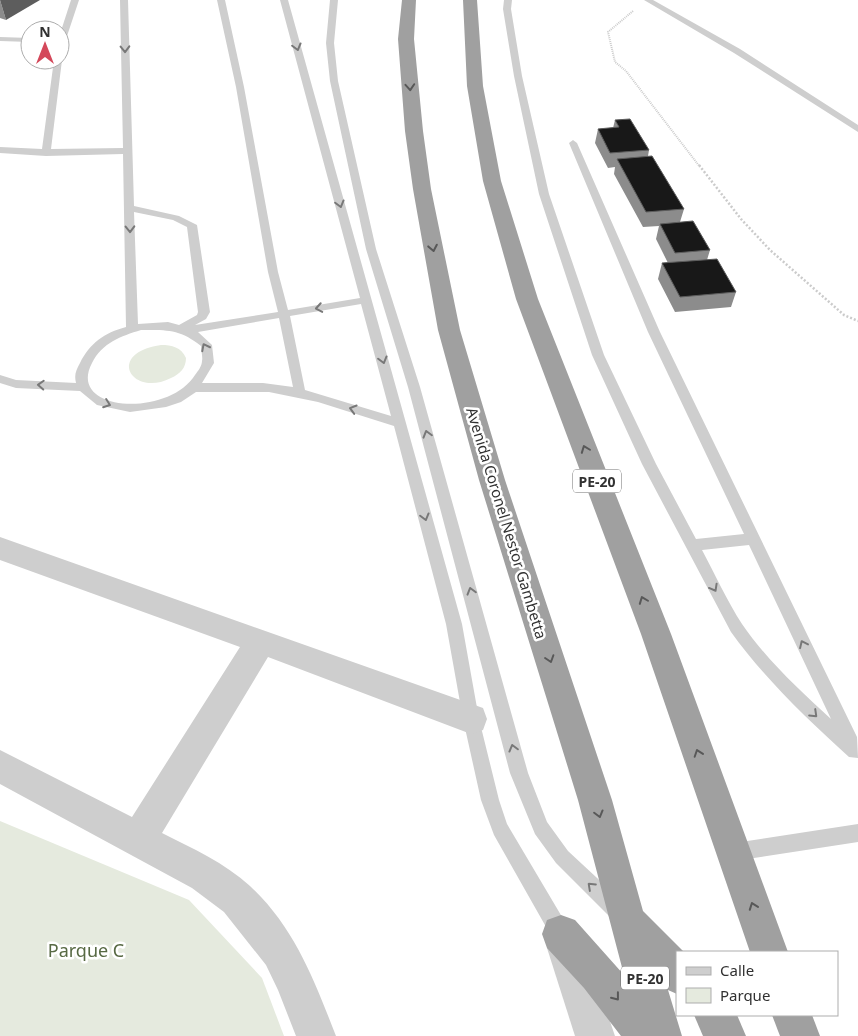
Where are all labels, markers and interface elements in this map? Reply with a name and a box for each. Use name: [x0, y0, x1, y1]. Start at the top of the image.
north arrow: [20, 20, 70, 70]
text: N: [39, 22, 51, 41]
one-way arrow: [291, 42, 301, 51]
one-way arrow: [120, 45, 131, 53]
one-way arrow: [404, 84, 415, 92]
one-way arrow: [334, 199, 345, 208]
one-way arrow: [125, 225, 135, 233]
one-way arrow: [427, 244, 438, 252]
one-way arrow: [314, 303, 323, 313]
one-way arrow: [201, 343, 211, 352]
one-way arrow: [377, 356, 388, 365]
one-way arrow: [37, 380, 45, 391]
one-way arrow: [102, 398, 111, 408]
one-way arrow: [350, 405, 358, 415]
street label: Avenida Coronel Nestor Gambetta: [462, 405, 552, 641]
one-way arrow: [423, 431, 433, 439]
one-way arrow: [581, 445, 591, 454]
road number: PE-20: [573, 470, 621, 492]
one-way arrow: [420, 513, 430, 521]
one-way arrow: [708, 582, 718, 591]
one-way arrow: [466, 587, 476, 596]
one-way arrow: [639, 596, 650, 605]
one-way arrow: [799, 640, 809, 649]
one-way arrow: [544, 655, 554, 663]
one-way arrow: [809, 708, 818, 717]
one-way arrow: [508, 744, 518, 752]
one-way arrow: [694, 750, 704, 758]
one-way arrow: [593, 810, 604, 819]
one-way arrow: [588, 883, 597, 892]
one-way arrow: [749, 903, 759, 911]
park label: Parque C: [48, 938, 124, 962]
legend: [676, 951, 838, 1016]
text: Calle: [720, 960, 754, 980]
road number: PE-20: [621, 966, 669, 990]
text: Parque: [720, 985, 770, 1005]
one-way arrow: [611, 991, 619, 1000]

